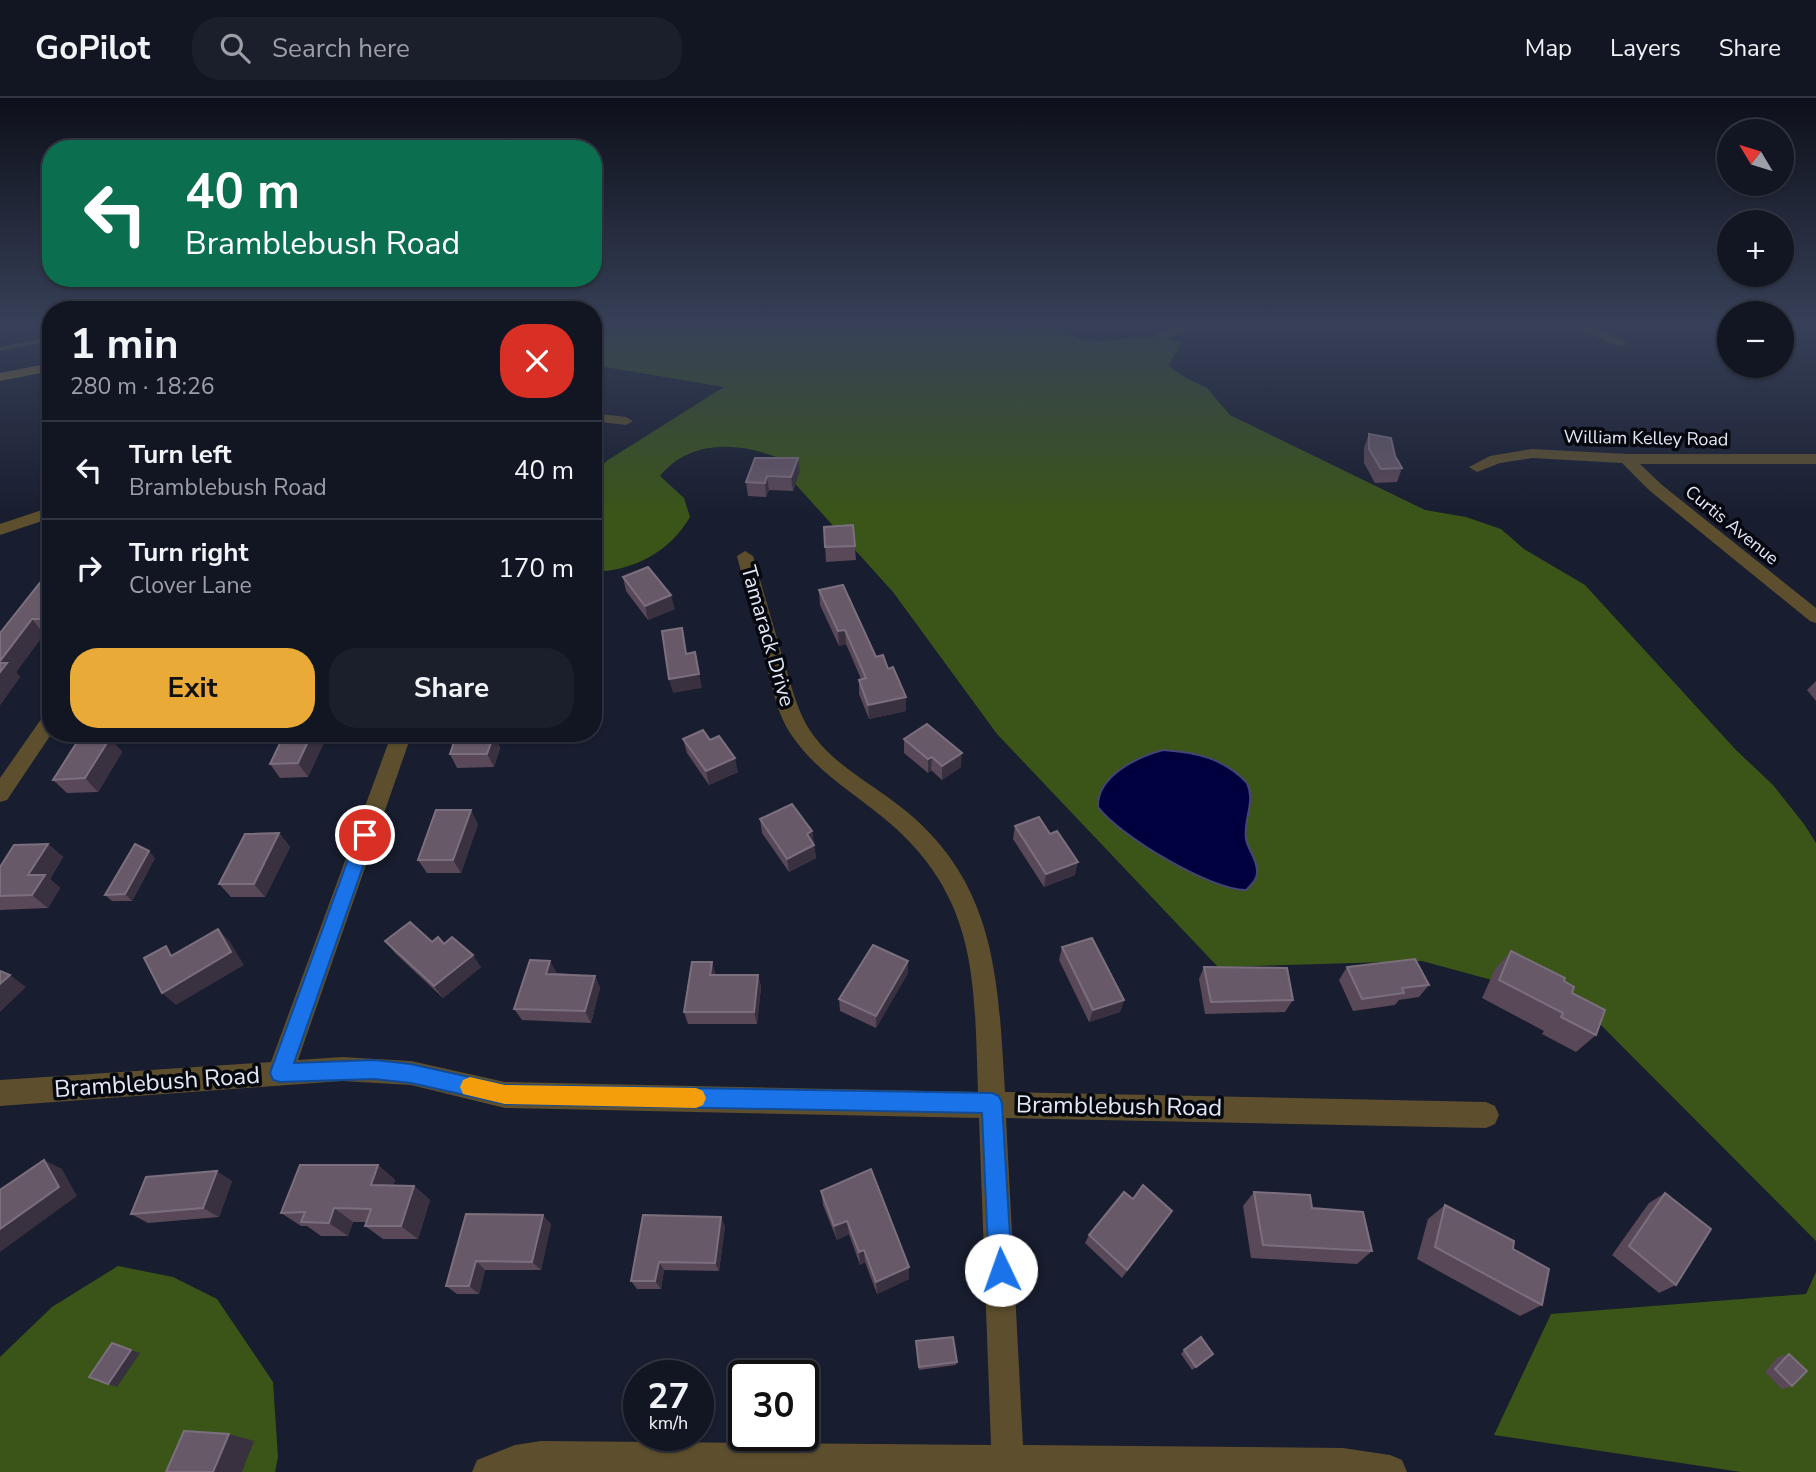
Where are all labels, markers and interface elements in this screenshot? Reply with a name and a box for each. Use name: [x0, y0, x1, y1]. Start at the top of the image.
search box: [192, 17, 682, 80]
text: GoPilot: [35, 26, 150, 71]
icon: search: [216, 29, 254, 67]
text: Search here: [272, 31, 410, 66]
text: Map: [1525, 32, 1572, 64]
text: Layers: [1610, 32, 1681, 64]
text: Share: [1719, 32, 1781, 64]
north arrow: [1717, 119, 1794, 196]
map controls: [1717, 119, 1794, 378]
text: 40 m: [185, 158, 300, 225]
icon: left: [70, 168, 161, 259]
button: +: [1717, 210, 1794, 287]
text: Bramblebush Road: [185, 222, 460, 265]
button: −: [1717, 301, 1794, 378]
text: 1 min: [70, 316, 179, 373]
button: close: [500, 324, 574, 398]
text: 280 m · 18:26: [70, 371, 215, 402]
street label: William Kelley Road: [1563, 425, 1729, 451]
text: Turn left: [129, 437, 232, 472]
icon: left: [70, 451, 108, 489]
text: 40 m: [514, 453, 574, 488]
text: Bramblebush Road: [129, 472, 327, 503]
street label: Curtis Avenue: [1680, 480, 1784, 570]
text: Turn right: [129, 535, 248, 570]
icon: right: [70, 549, 108, 587]
text: 170 m: [498, 551, 574, 586]
street label: Tamarack Drive: [735, 562, 801, 710]
text: Clover Lane: [129, 570, 252, 601]
button: Exit: [70, 648, 315, 728]
button: Share: [329, 648, 574, 728]
pin: [335, 805, 395, 865]
icon: arrive: [346, 816, 384, 854]
street label: Bramblebush Road: [53, 1059, 261, 1105]
street label: Bramblebush Road: [1016, 1088, 1222, 1124]
position arrow: [964, 1233, 1038, 1307]
speed limit sign: 30: [728, 1360, 819, 1451]
text: 27: [647, 1373, 690, 1420]
text: km/h: [649, 1411, 688, 1435]

